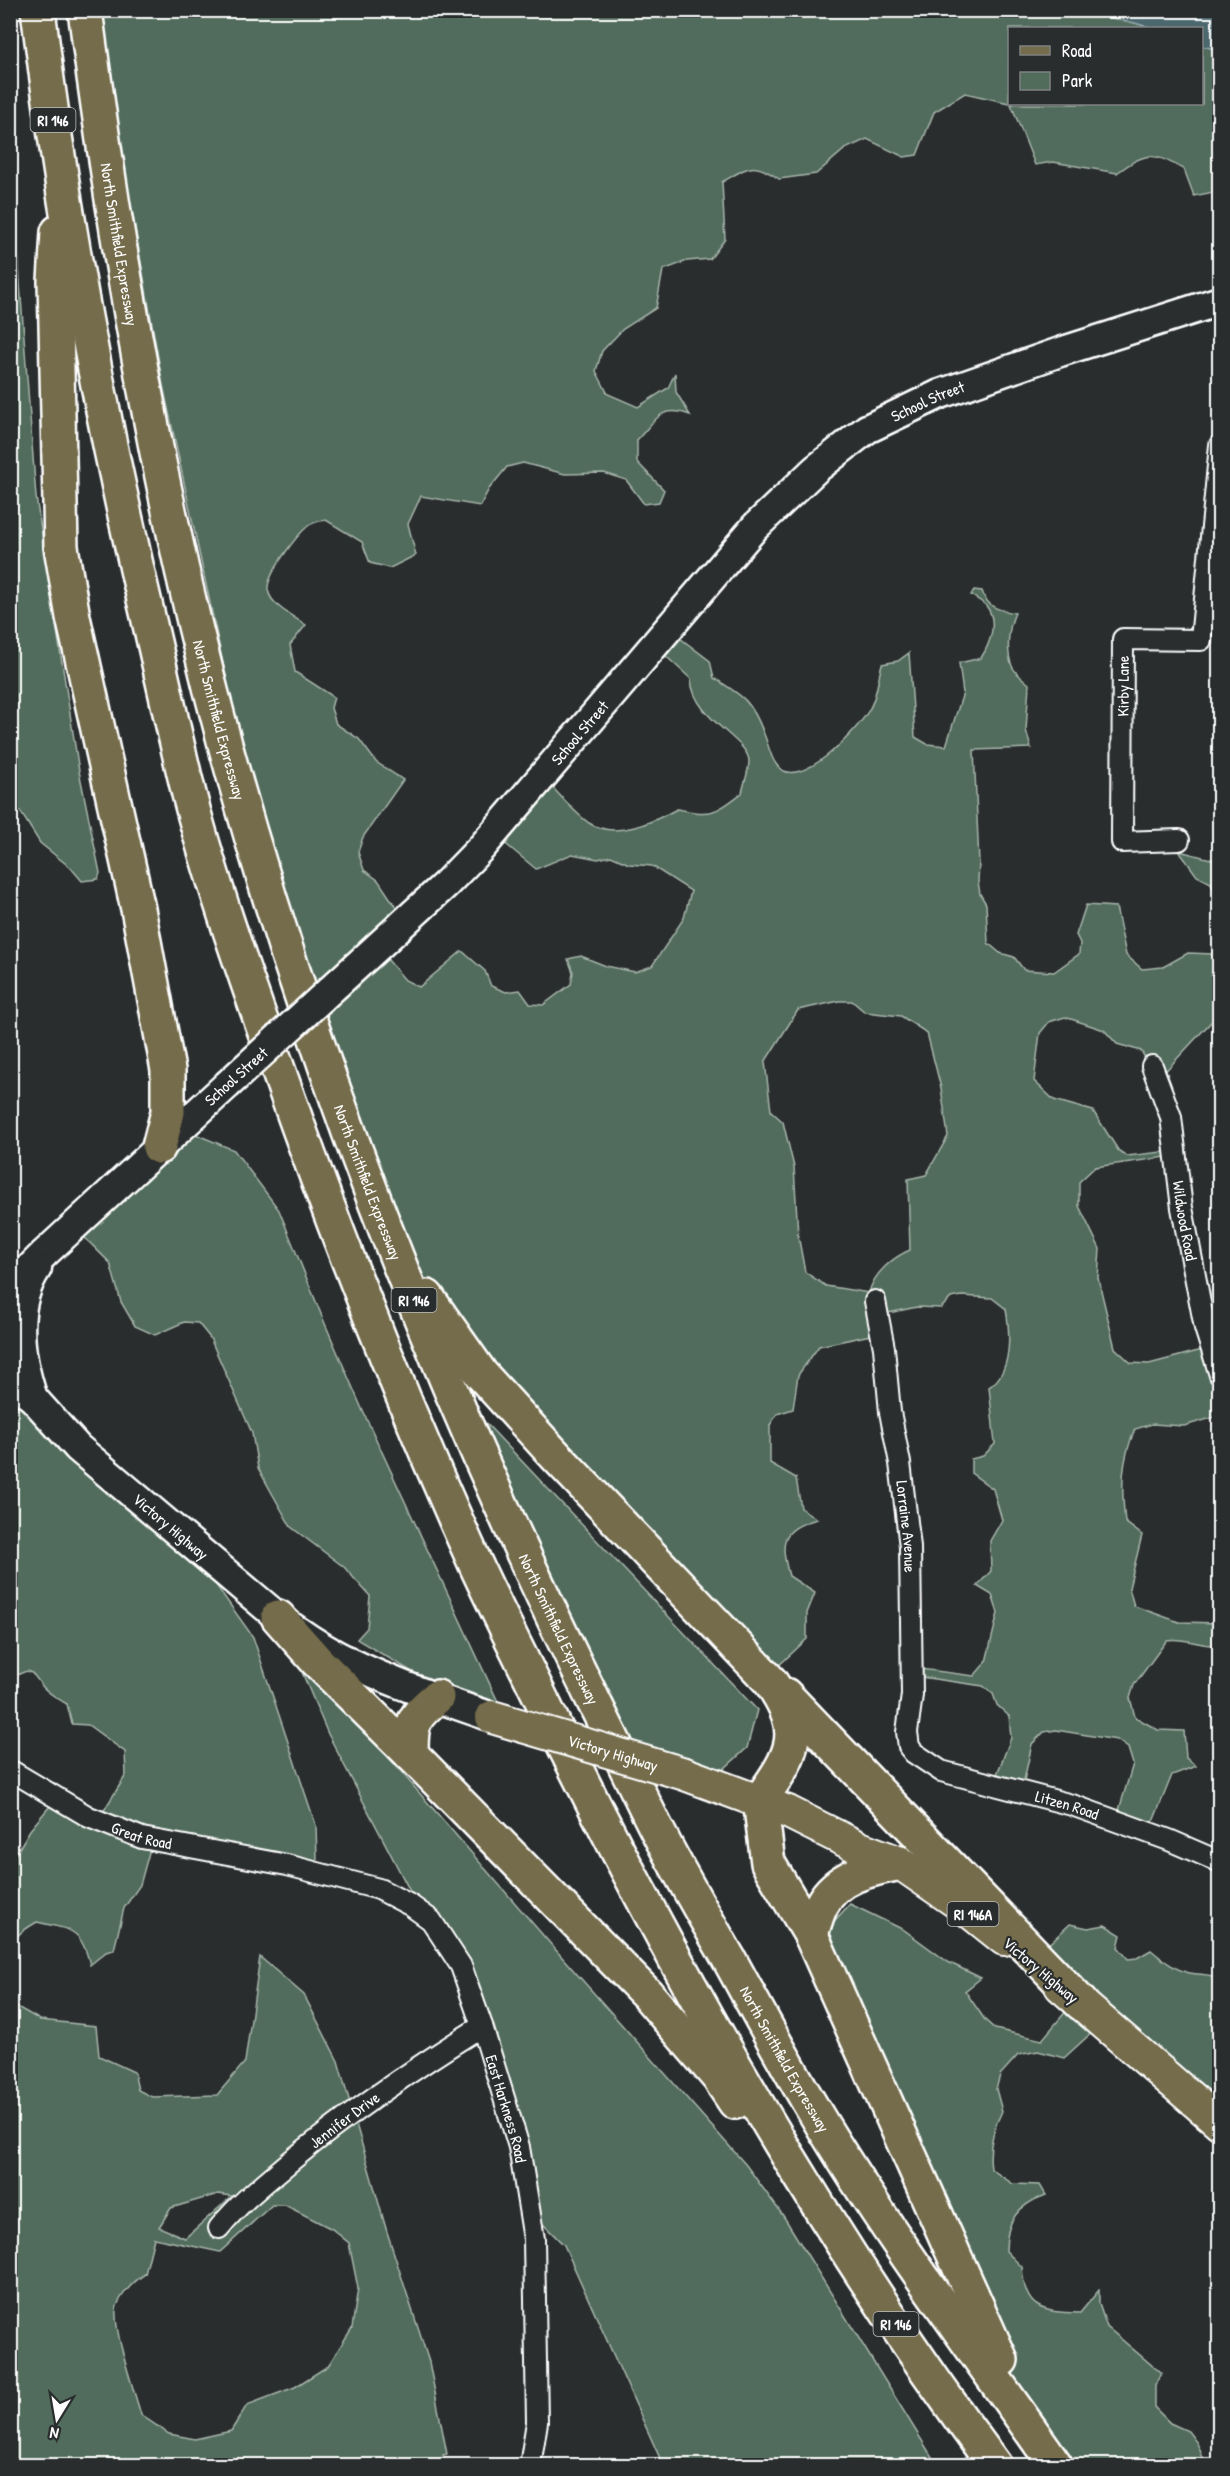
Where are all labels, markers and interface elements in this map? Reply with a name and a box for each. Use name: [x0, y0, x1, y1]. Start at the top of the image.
legend: [1008, 27, 1203, 105]
text: Road: [1062, 38, 1092, 63]
text: Park: [1062, 68, 1093, 93]
road number: RI 146: [31, 108, 76, 132]
street label: North Smithfield Expressway: [95, 162, 144, 328]
street label: School Street: [887, 375, 968, 427]
street label: North Smithfield Expressway: [188, 638, 251, 803]
street label: Kirby Lane: [1112, 655, 1134, 717]
street label: School Street: [546, 695, 614, 770]
street label: School Street: [200, 1041, 273, 1110]
street label: North Smithfield Expressway: [329, 1101, 408, 1263]
street label: Wildwood Road: [1168, 1180, 1203, 1262]
road number: RI 146: [392, 1288, 436, 1312]
street label: Lorraine Avenue: [891, 1479, 921, 1573]
street label: Victory Highway: [128, 1488, 214, 1565]
street label: North Smithfield Expressway: [514, 1550, 605, 1708]
street label: Victory Highway: [565, 1729, 661, 1776]
street label: Litzen Road: [1033, 1785, 1102, 1825]
street label: Great Road: [108, 1816, 174, 1854]
road number: RI 146A: [948, 1902, 998, 1926]
street label: Victory Highway: [998, 1932, 1084, 2008]
street label: North Smithfield Expressway: [735, 1982, 835, 2136]
street label: East Harkness Road: [480, 2052, 532, 2164]
street label: Jennifer Drive: [305, 2086, 384, 2153]
road number: RI 146: [874, 2312, 918, 2336]
north arrow: [27, 2389, 87, 2449]
text: N: [47, 2422, 60, 2445]

